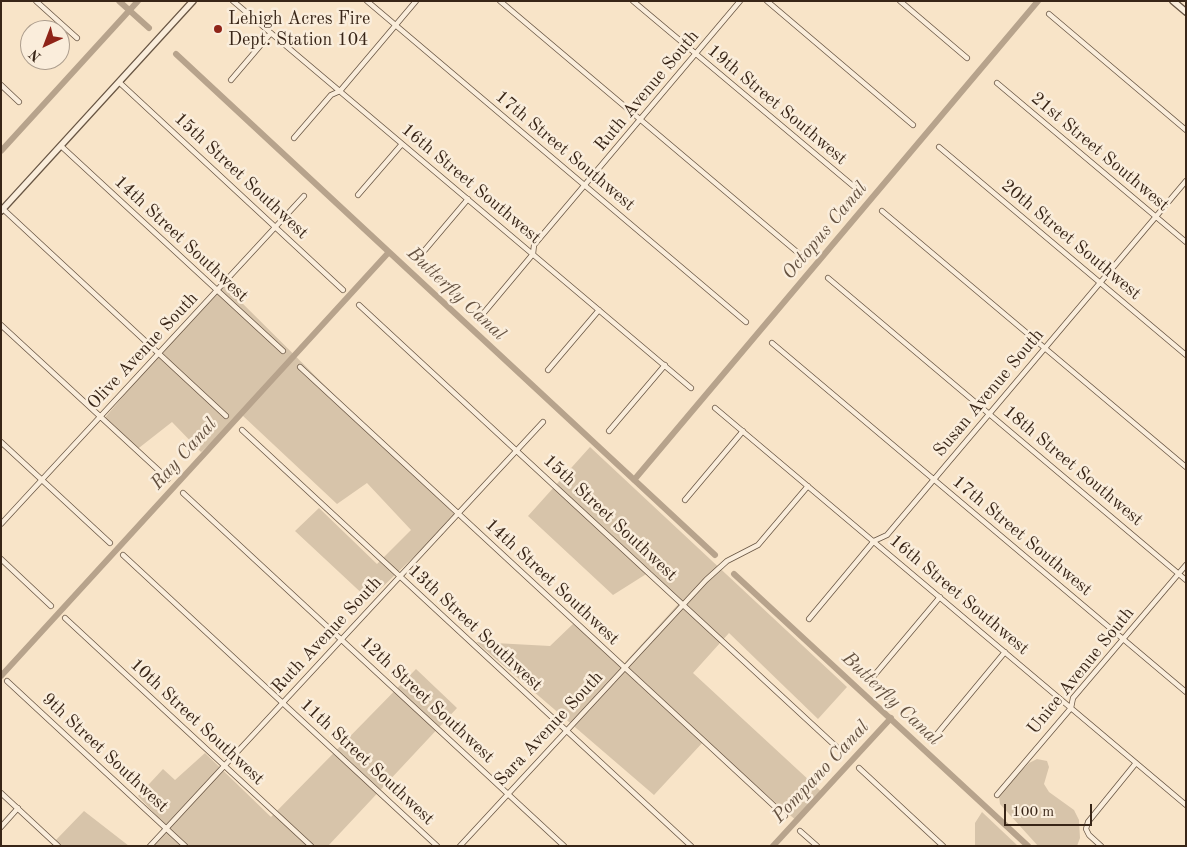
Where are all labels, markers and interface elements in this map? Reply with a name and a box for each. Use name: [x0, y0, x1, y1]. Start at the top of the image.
place label: Lehigh Acres Fire Dept. Station 104: [228, 8, 370, 50]
north arrow: [20, 20, 70, 70]
marker: Lehigh Acres Fire Dept. Station 104: [212, 23, 224, 35]
street label: Ruth Avenue South: [590, 26, 704, 156]
street label: 19th Street Southwest: [703, 40, 851, 170]
text: N: [27, 46, 44, 64]
street label: 17th Street Southwest: [491, 86, 639, 216]
street label: 21st Street Southwest: [1026, 88, 1174, 216]
street label: 15th Street Southwest: [169, 108, 313, 244]
street label: 16th Street Southwest: [397, 119, 545, 249]
street label: 14th Street Southwest: [109, 171, 253, 307]
street label: 20th Street Southwest: [997, 175, 1145, 305]
water label: Octopus Canal: [778, 178, 872, 284]
water label: Butterfly Canal: [402, 242, 510, 346]
street label: Olive Avenue South: [83, 288, 203, 414]
street label: Susan Avenue South: [929, 325, 1049, 461]
street label: 18th Street Southwest: [999, 401, 1147, 531]
water label: Ray Canal: [146, 414, 222, 494]
street label: 15th Street Southwest: [538, 450, 682, 586]
street label: 17th Street Southwest: [948, 471, 1096, 601]
street label: 14th Street Southwest: [480, 514, 624, 650]
street label: 16th Street Southwest: [885, 530, 1033, 660]
street label: 13th Street Southwest: [403, 560, 547, 696]
street label: Ruth Avenue South: [267, 572, 387, 698]
street label: Unice Avenue South: [1023, 603, 1139, 739]
street label: 12th Street Southwest: [355, 632, 499, 768]
water label: Butterfly Canal: [837, 647, 945, 751]
street label: 10th Street Southwest: [125, 654, 269, 790]
street label: Sara Avenue South: [490, 667, 608, 791]
street label: 9th Street Southwest: [37, 689, 173, 817]
street label: 11th Street Southwest: [295, 694, 439, 830]
water label: Pompano Canal: [768, 716, 874, 828]
scale bar: [1007, 794, 1094, 826]
text: 100 m: [1012, 805, 1054, 820]

